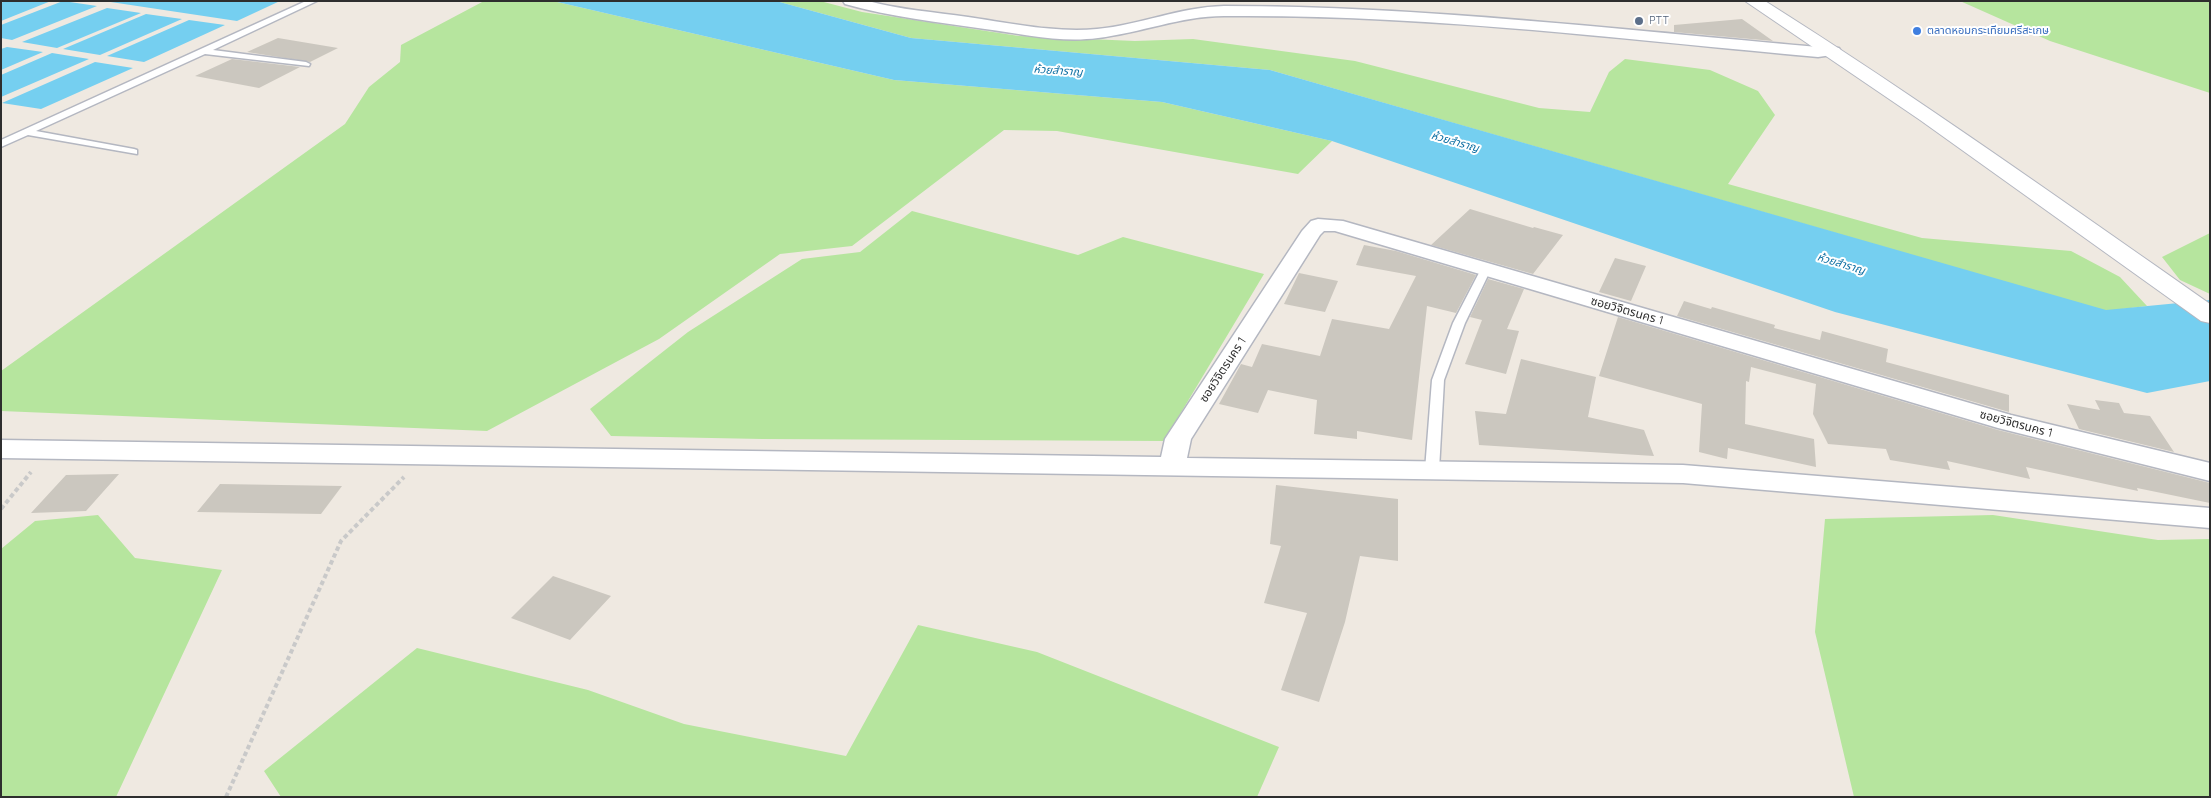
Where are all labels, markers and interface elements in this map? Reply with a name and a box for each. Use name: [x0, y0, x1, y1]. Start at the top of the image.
place label: PTT: [1649, 14, 1669, 28]
marker: PTT: [1633, 15, 1645, 27]
place label: ตลาดหอมกระเทียมศรีสะเกษ: [1927, 24, 2049, 38]
marker: ตลาดหอมกระเทียมศรีสะเกษ: [1911, 25, 1923, 37]
water label: ห้วยสำราญ: [1033, 63, 1083, 79]
water label: ห้วยสำราญ: [1430, 129, 1480, 155]
water label: ห้วยสำราญ: [1816, 251, 1866, 277]
street label: ซอยวิจิตรนคร 1: [1589, 294, 1665, 328]
street label: ซอยวิจิตรนคร 1: [1197, 335, 1249, 405]
street label: ซอยวิจิตรนคร 1: [1978, 407, 2054, 441]

